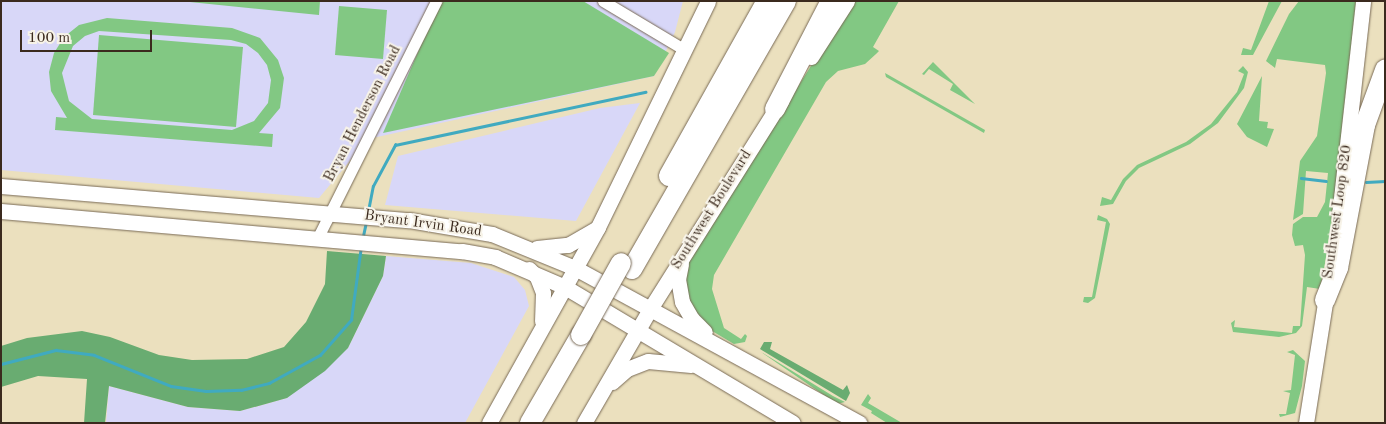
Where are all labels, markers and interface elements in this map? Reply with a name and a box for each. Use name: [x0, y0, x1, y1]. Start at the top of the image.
scale bar: [22, 20, 155, 52]
text: 100 m: [28, 31, 70, 46]
street label: Bryan Henderson Road: [321, 43, 405, 185]
street label: Southwest Loop 820: [1320, 144, 1356, 280]
street label: Southwest Boulevard: [668, 147, 756, 273]
street label: Bryant Irvin Road: [363, 207, 483, 241]

